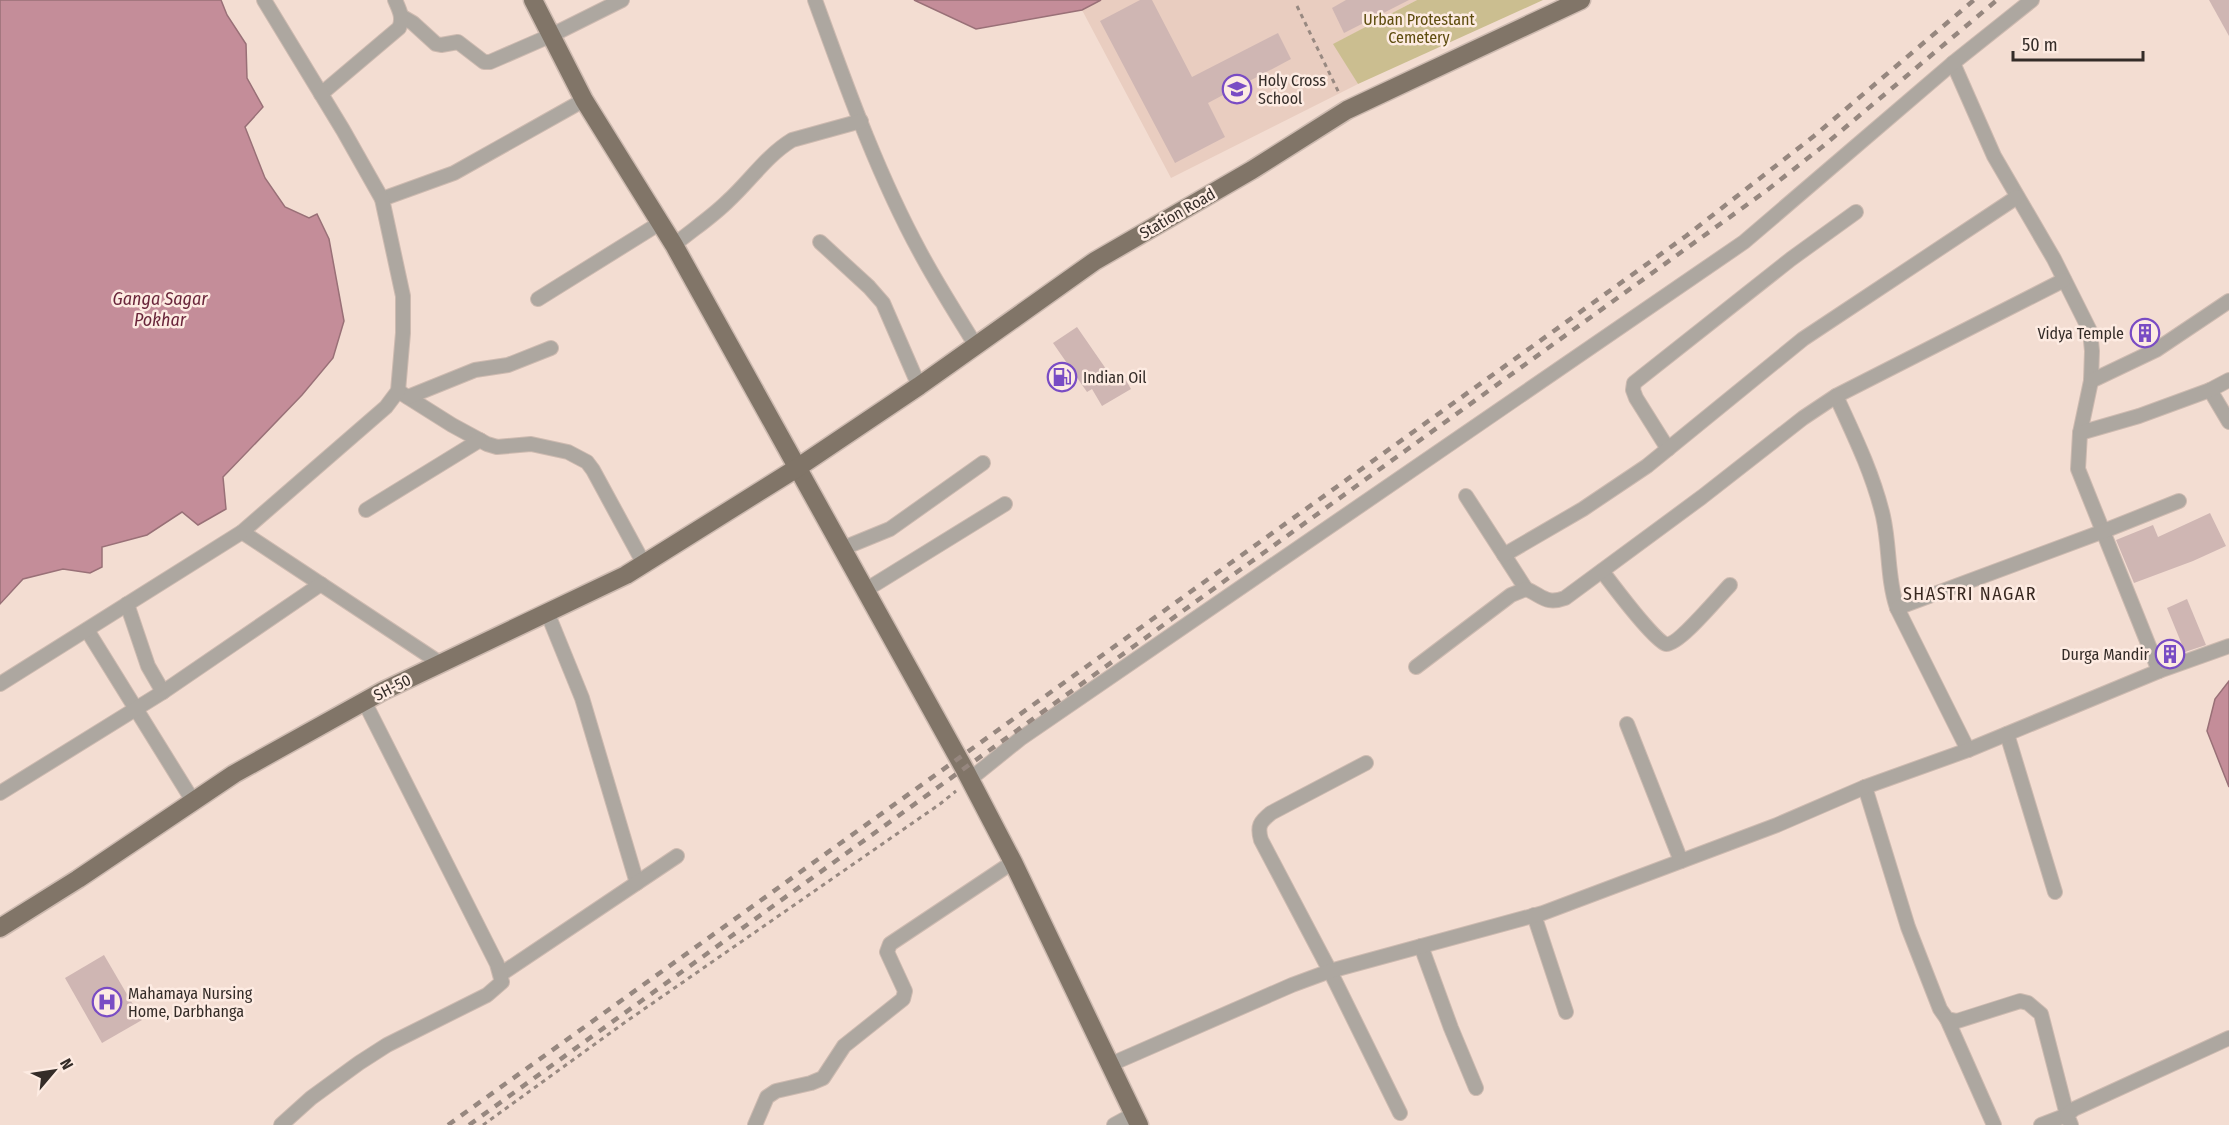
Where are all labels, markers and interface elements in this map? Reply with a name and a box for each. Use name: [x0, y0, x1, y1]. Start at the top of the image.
park label: Urban Protestant Cemetery: [1363, 10, 1475, 47]
scale bar: [2013, 24, 2144, 62]
text: 50 m: [2022, 34, 2058, 56]
place label: Holy Cross School: [1258, 71, 1326, 108]
school or university icon: Holy Cross School: [1221, 73, 1253, 105]
street label: Station Road: [1136, 184, 1218, 243]
water label: Ganga Sagar Pokhar: [112, 288, 208, 331]
building icon: Vidya Temple: [2129, 317, 2161, 349]
place label: Vidya Temple: [2037, 324, 2124, 343]
fuel station icon: Indian Oil: [1046, 361, 1078, 393]
place label: Indian Oil: [1083, 368, 1147, 387]
district label: SHASTRI NAGAR: [1903, 583, 2037, 605]
building icon: Durga Mandir: [2154, 638, 2186, 670]
place label: Durga Mandir: [2061, 645, 2149, 664]
street label: SH-50: [371, 670, 414, 705]
place label: Mahamaya Nursing Home, Darbhanga: [128, 984, 253, 1021]
hospital icon: Mahamaya Nursing Home, Darbhanga: [91, 986, 123, 1018]
north arrow: [24, 1041, 84, 1101]
text: N: [56, 1055, 77, 1073]

